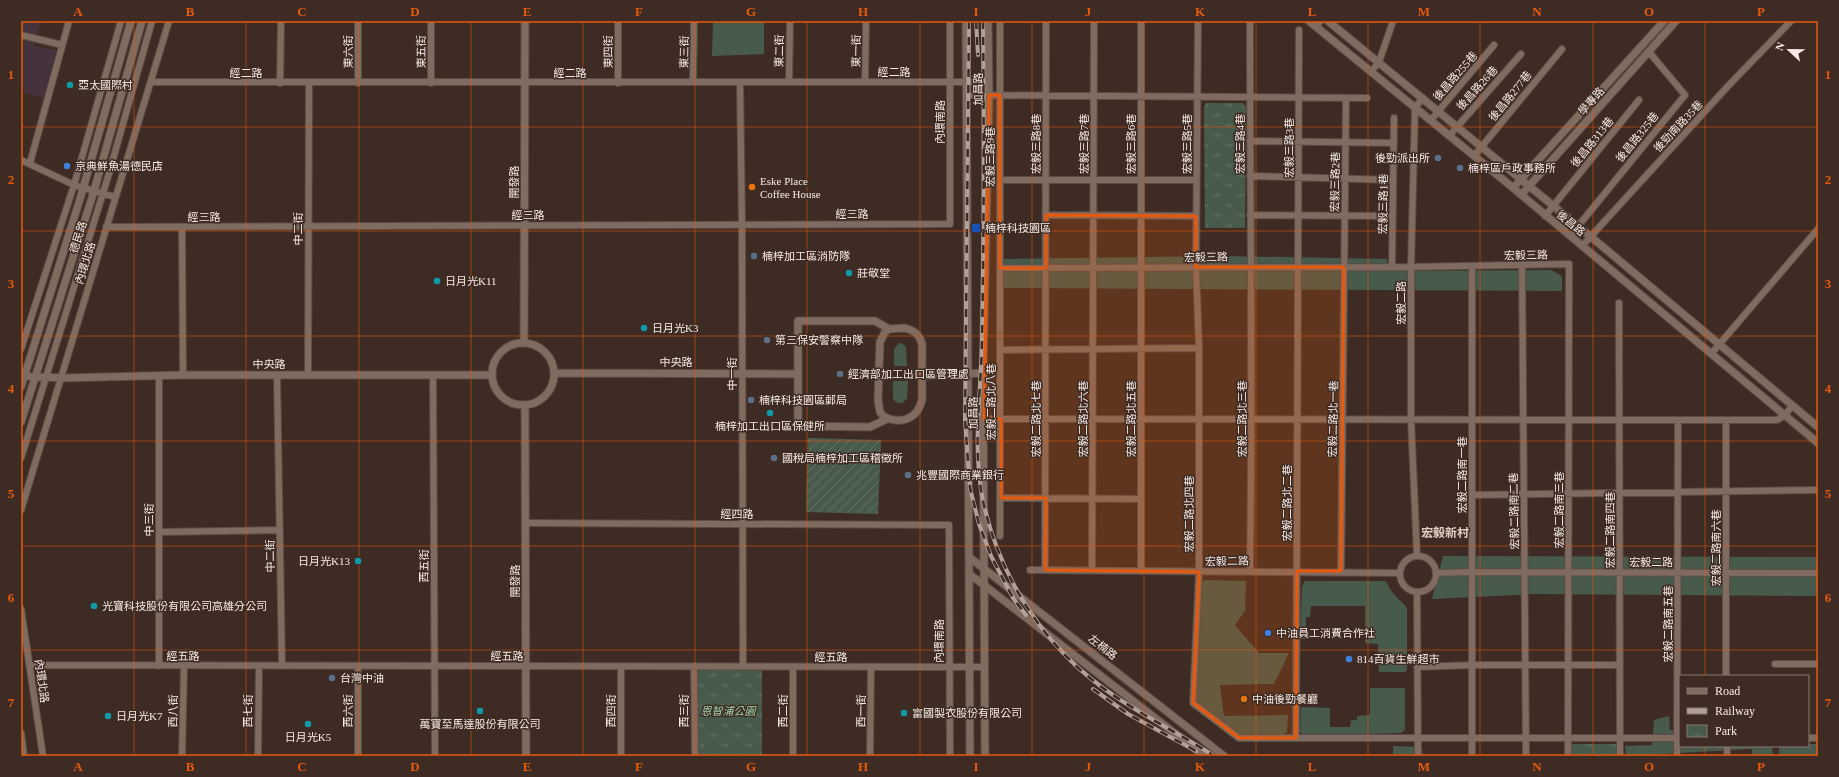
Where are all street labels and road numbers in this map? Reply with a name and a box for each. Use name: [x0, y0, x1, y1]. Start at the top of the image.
street label: 東二街: [773, 34, 785, 68]
street label: 東一街: [850, 34, 862, 68]
street label: 東三街: [678, 35, 690, 69]
street label: 東六街: [342, 36, 354, 69]
street label: 東五街: [415, 36, 427, 69]
street label: 東四街: [602, 36, 614, 69]
street label: 後昌路255巷: [1431, 49, 1479, 103]
street label: 後昌路26巷: [1454, 64, 1500, 112]
street label: 經二路: [878, 66, 911, 78]
street label: 經二路: [230, 67, 263, 79]
street label: 經二路: [554, 67, 587, 79]
street label: 後昌路277巷: [1486, 69, 1534, 123]
street label: 加昌路: [972, 73, 984, 106]
street label: 學專路: [1576, 85, 1606, 117]
street label: 後勁南路35巷: [1651, 98, 1705, 154]
street label: 內環南路: [934, 100, 946, 144]
street label: 後昌路325巷: [1613, 110, 1661, 164]
street label: 宏毅三路8巷: [1030, 114, 1042, 174]
street label: 宏毅三路7巷: [1078, 114, 1090, 174]
street label: 宏毅三路6巷: [1125, 114, 1137, 174]
street label: 宏毅三路5巷: [1181, 114, 1193, 174]
street label: 宏毅三路4巷: [1234, 114, 1246, 174]
street label: 後昌路313巷: [1568, 115, 1616, 169]
street label: 宏毅三路3巷: [1283, 118, 1295, 178]
street label: 宏毅三路9巷: [984, 127, 996, 187]
street label: 宏毅三路2巷: [1328, 152, 1342, 212]
street label: 開發路: [508, 166, 520, 199]
street label: 宏毅三路1巷: [1376, 174, 1390, 234]
street label: 經三路: [836, 208, 869, 220]
street label: 後昌路: [1555, 208, 1587, 238]
street label: 經三路: [512, 209, 545, 221]
street label: 經三路: [188, 211, 221, 223]
street label: 中二街: [292, 213, 304, 246]
street label: 德民路: [67, 219, 89, 255]
street label: 內環北路: [73, 240, 97, 286]
street label: 宏毅三路: [1504, 249, 1548, 261]
street label: 宏毅三路: [1184, 251, 1228, 263]
street label: 宏毅二路: [1395, 281, 1407, 325]
street label: 中央路: [660, 356, 693, 368]
street label: 中央路: [253, 358, 286, 370]
street label: 中一街: [726, 358, 738, 391]
street label: 宏毅二路北八巷: [985, 364, 997, 441]
street label: 宏毅二路北一巷: [1326, 380, 1340, 458]
street label: 宏毅二路北七巷: [1030, 381, 1042, 458]
street label: 宏毅二路北六巷: [1077, 381, 1089, 458]
street label: 宏毅二路北五巷: [1125, 381, 1137, 458]
street label: 宏毅二路北三巷: [1236, 381, 1248, 458]
street label: 加昌路: [967, 397, 979, 430]
street label: 宏毅二路南一巷: [1456, 437, 1468, 514]
street label: 宏毅二路北二巷: [1281, 465, 1293, 542]
street label: 宏毅二路南二巷: [1507, 472, 1521, 550]
street label: 宏毅二路南三巷: [1553, 472, 1565, 549]
street label: 宏毅二路北四巷: [1183, 476, 1195, 553]
street label: 宏毅二路南四巷: [1604, 492, 1616, 569]
street label: 中三街: [143, 504, 155, 537]
street label: 經四路: [721, 508, 754, 520]
street label: 宏毅二路南六巷: [1710, 510, 1722, 587]
street label: 中二街: [264, 539, 276, 573]
street label: 西五街: [418, 550, 430, 583]
street label: 宏毅二路: [1205, 555, 1249, 567]
street label: 宏毅二路: [1629, 556, 1673, 568]
street label: 開發路: [509, 565, 521, 598]
street label: 宏毅二路南五巷: [1662, 586, 1674, 663]
street label: 內環南路: [933, 619, 945, 663]
street label: 左楠路: [1086, 632, 1120, 662]
street label: 經五路: [167, 650, 200, 662]
street label: 經五路: [491, 650, 524, 662]
street label: 經五路: [815, 651, 848, 663]
street label: 內環北路: [33, 658, 51, 704]
street label: 西八街: [167, 694, 179, 728]
street label: 西一街: [855, 694, 867, 728]
street label: 西七街: [242, 695, 254, 728]
street label: 西六街: [342, 695, 354, 728]
street label: 西四街: [605, 695, 617, 728]
street label: 西三街: [678, 695, 690, 728]
street label: 西二街: [777, 695, 789, 728]

